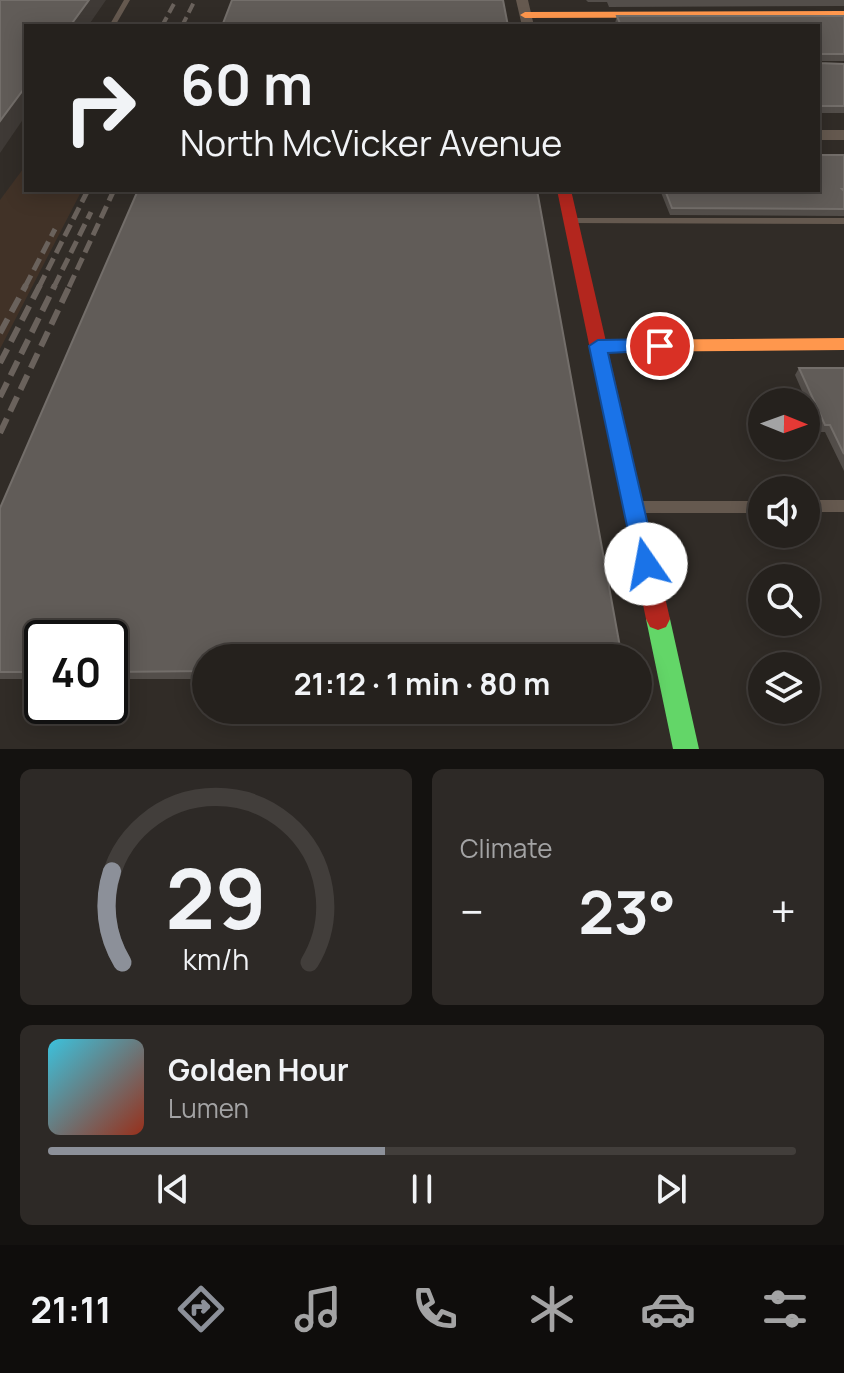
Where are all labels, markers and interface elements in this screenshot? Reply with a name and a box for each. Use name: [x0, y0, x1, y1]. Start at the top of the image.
text: 60 m: [180, 45, 313, 122]
icon: right: [48, 56, 152, 160]
text: North McVicker Avenue: [180, 118, 562, 167]
pin: [626, 312, 694, 380]
icon: arrive: [638, 324, 682, 368]
north arrow: [748, 388, 820, 460]
map controls: [748, 388, 820, 724]
button: sound: [748, 476, 820, 548]
position arrow: [604, 522, 688, 606]
button: search: [748, 564, 820, 636]
speed limit sign: 40: [24, 620, 128, 724]
button: layers: [748, 652, 820, 724]
text: 21:12 · 1 min · 80 m: [294, 663, 550, 704]
text: Climate: [460, 830, 552, 866]
text: 29: [165, 840, 267, 954]
text: 23°: [578, 870, 676, 952]
text: −: [460, 881, 484, 941]
text: +: [771, 881, 796, 941]
text: km/h: [183, 940, 249, 979]
text: Golden Hour: [168, 1049, 349, 1090]
text: Lumen: [168, 1090, 249, 1126]
icon: previous: [151, 1167, 195, 1211]
icon: pause: [400, 1167, 444, 1211]
icon: next: [649, 1167, 693, 1211]
icon: directions: [173, 1281, 229, 1337]
icon: music: [290, 1281, 346, 1337]
icon: phone: [407, 1281, 463, 1337]
icon: climate: [524, 1281, 580, 1337]
icon: car: [640, 1281, 696, 1337]
icon: filters: [757, 1281, 813, 1337]
text: 21:11: [30, 1285, 112, 1334]

